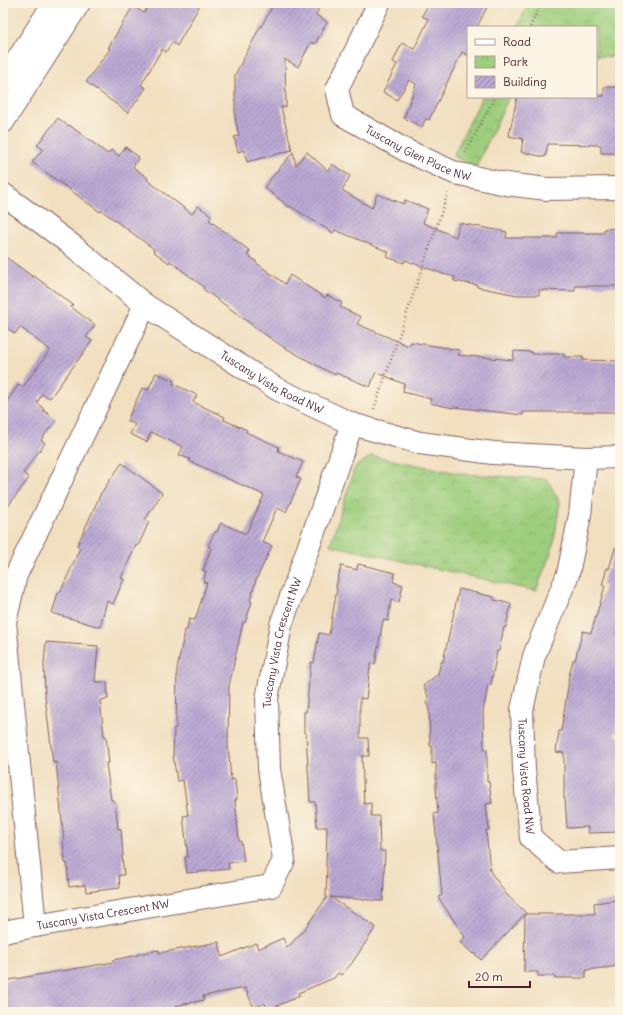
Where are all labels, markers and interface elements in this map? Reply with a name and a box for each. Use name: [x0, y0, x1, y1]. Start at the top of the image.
legend: [467, 26, 597, 98]
text: Road: [503, 34, 531, 49]
text: Park: [503, 54, 528, 69]
text: Building: [503, 74, 547, 89]
street label: Tuscany Glen Place NW: [363, 122, 472, 183]
street label: Tuscany Vista Road NW: [218, 348, 326, 417]
street label: Tuscany Vista Crescent NW: [260, 575, 304, 708]
street label: Tuscany Vista Road NW: [515, 718, 538, 835]
street label: Tuscany Vista Crescent NW: [36, 896, 170, 933]
scale bar: [469, 963, 530, 989]
text: 20 m: [475, 969, 503, 984]

